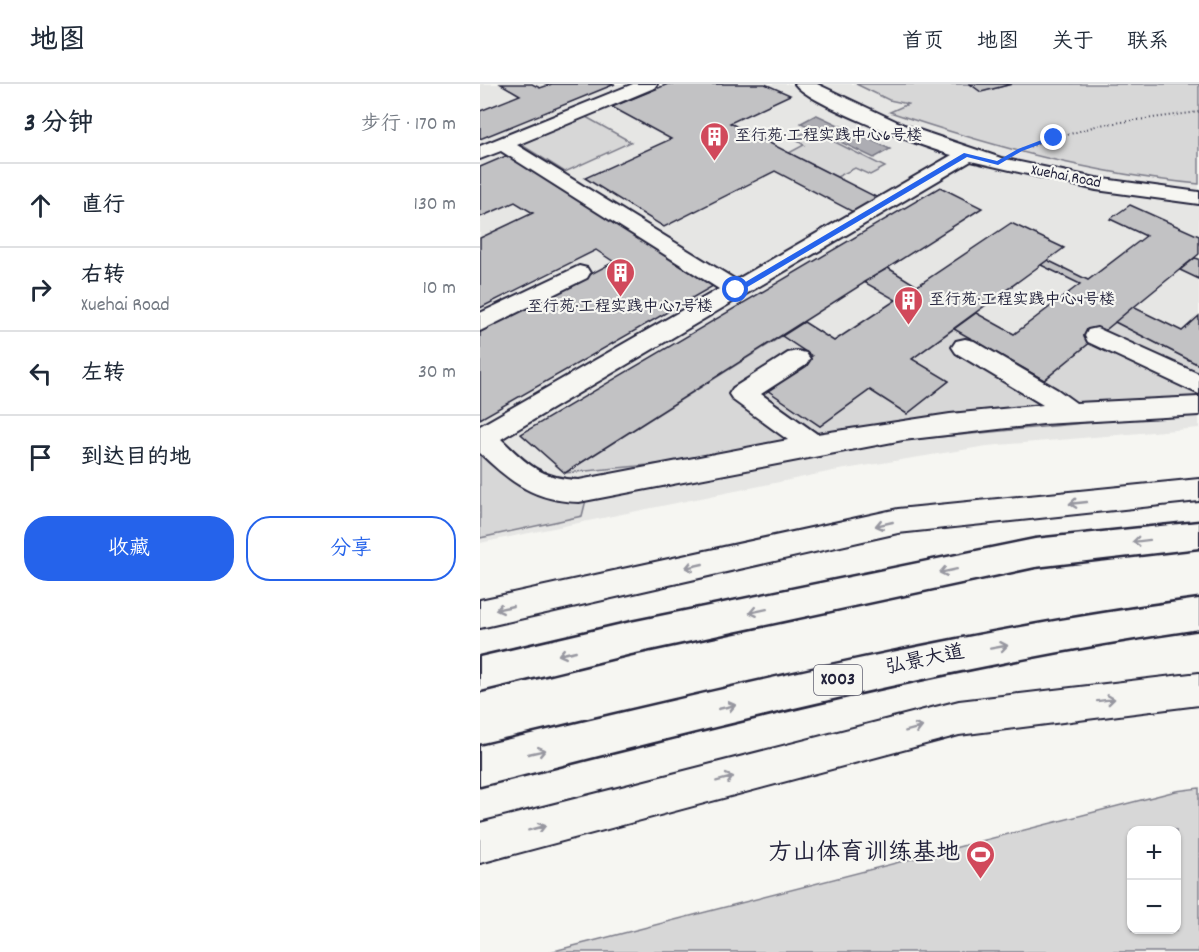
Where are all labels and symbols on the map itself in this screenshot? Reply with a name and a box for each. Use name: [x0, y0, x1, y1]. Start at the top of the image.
building icon: 至行苑·工程实践中心6号楼: [698, 120, 730, 162]
route end: [1040, 124, 1066, 150]
place label: 至行苑·工程实践中心6号楼: [735, 125, 923, 148]
street label: Xuehai Road: [1029, 159, 1103, 195]
building icon: 至行苑·工程实践中心7号楼: [604, 256, 636, 298]
route start: [722, 276, 748, 302]
building icon: 至行苑·工程实践中心4号楼: [892, 284, 924, 326]
place label: 至行苑·工程实践中心4号楼: [929, 289, 1115, 312]
place label: 至行苑·工程实践中心7号楼: [527, 296, 713, 319]
one-way arrow: [1069, 498, 1089, 509]
one-way arrow: [875, 519, 895, 530]
one-way arrow: [1131, 536, 1151, 547]
one-way arrow: [685, 561, 704, 572]
one-way arrow: [939, 566, 959, 577]
one-way arrow: [494, 603, 513, 615]
one-way arrow: [748, 606, 768, 617]
street label: 弘景大道: [883, 639, 967, 683]
one-way arrow: [989, 641, 1008, 652]
one-way arrow: [558, 648, 577, 659]
road number: X003: [814, 665, 862, 695]
one-way arrow: [1096, 694, 1116, 705]
one-way arrow: [717, 700, 736, 712]
one-way arrow: [904, 723, 923, 735]
one-way arrow: [527, 746, 546, 757]
one-way arrow: [715, 772, 734, 784]
one-way arrow: [527, 822, 546, 833]
place label: 方山体育训练基地: [768, 837, 960, 871]
sports icon: 方山体育训练基地: [965, 838, 997, 880]

